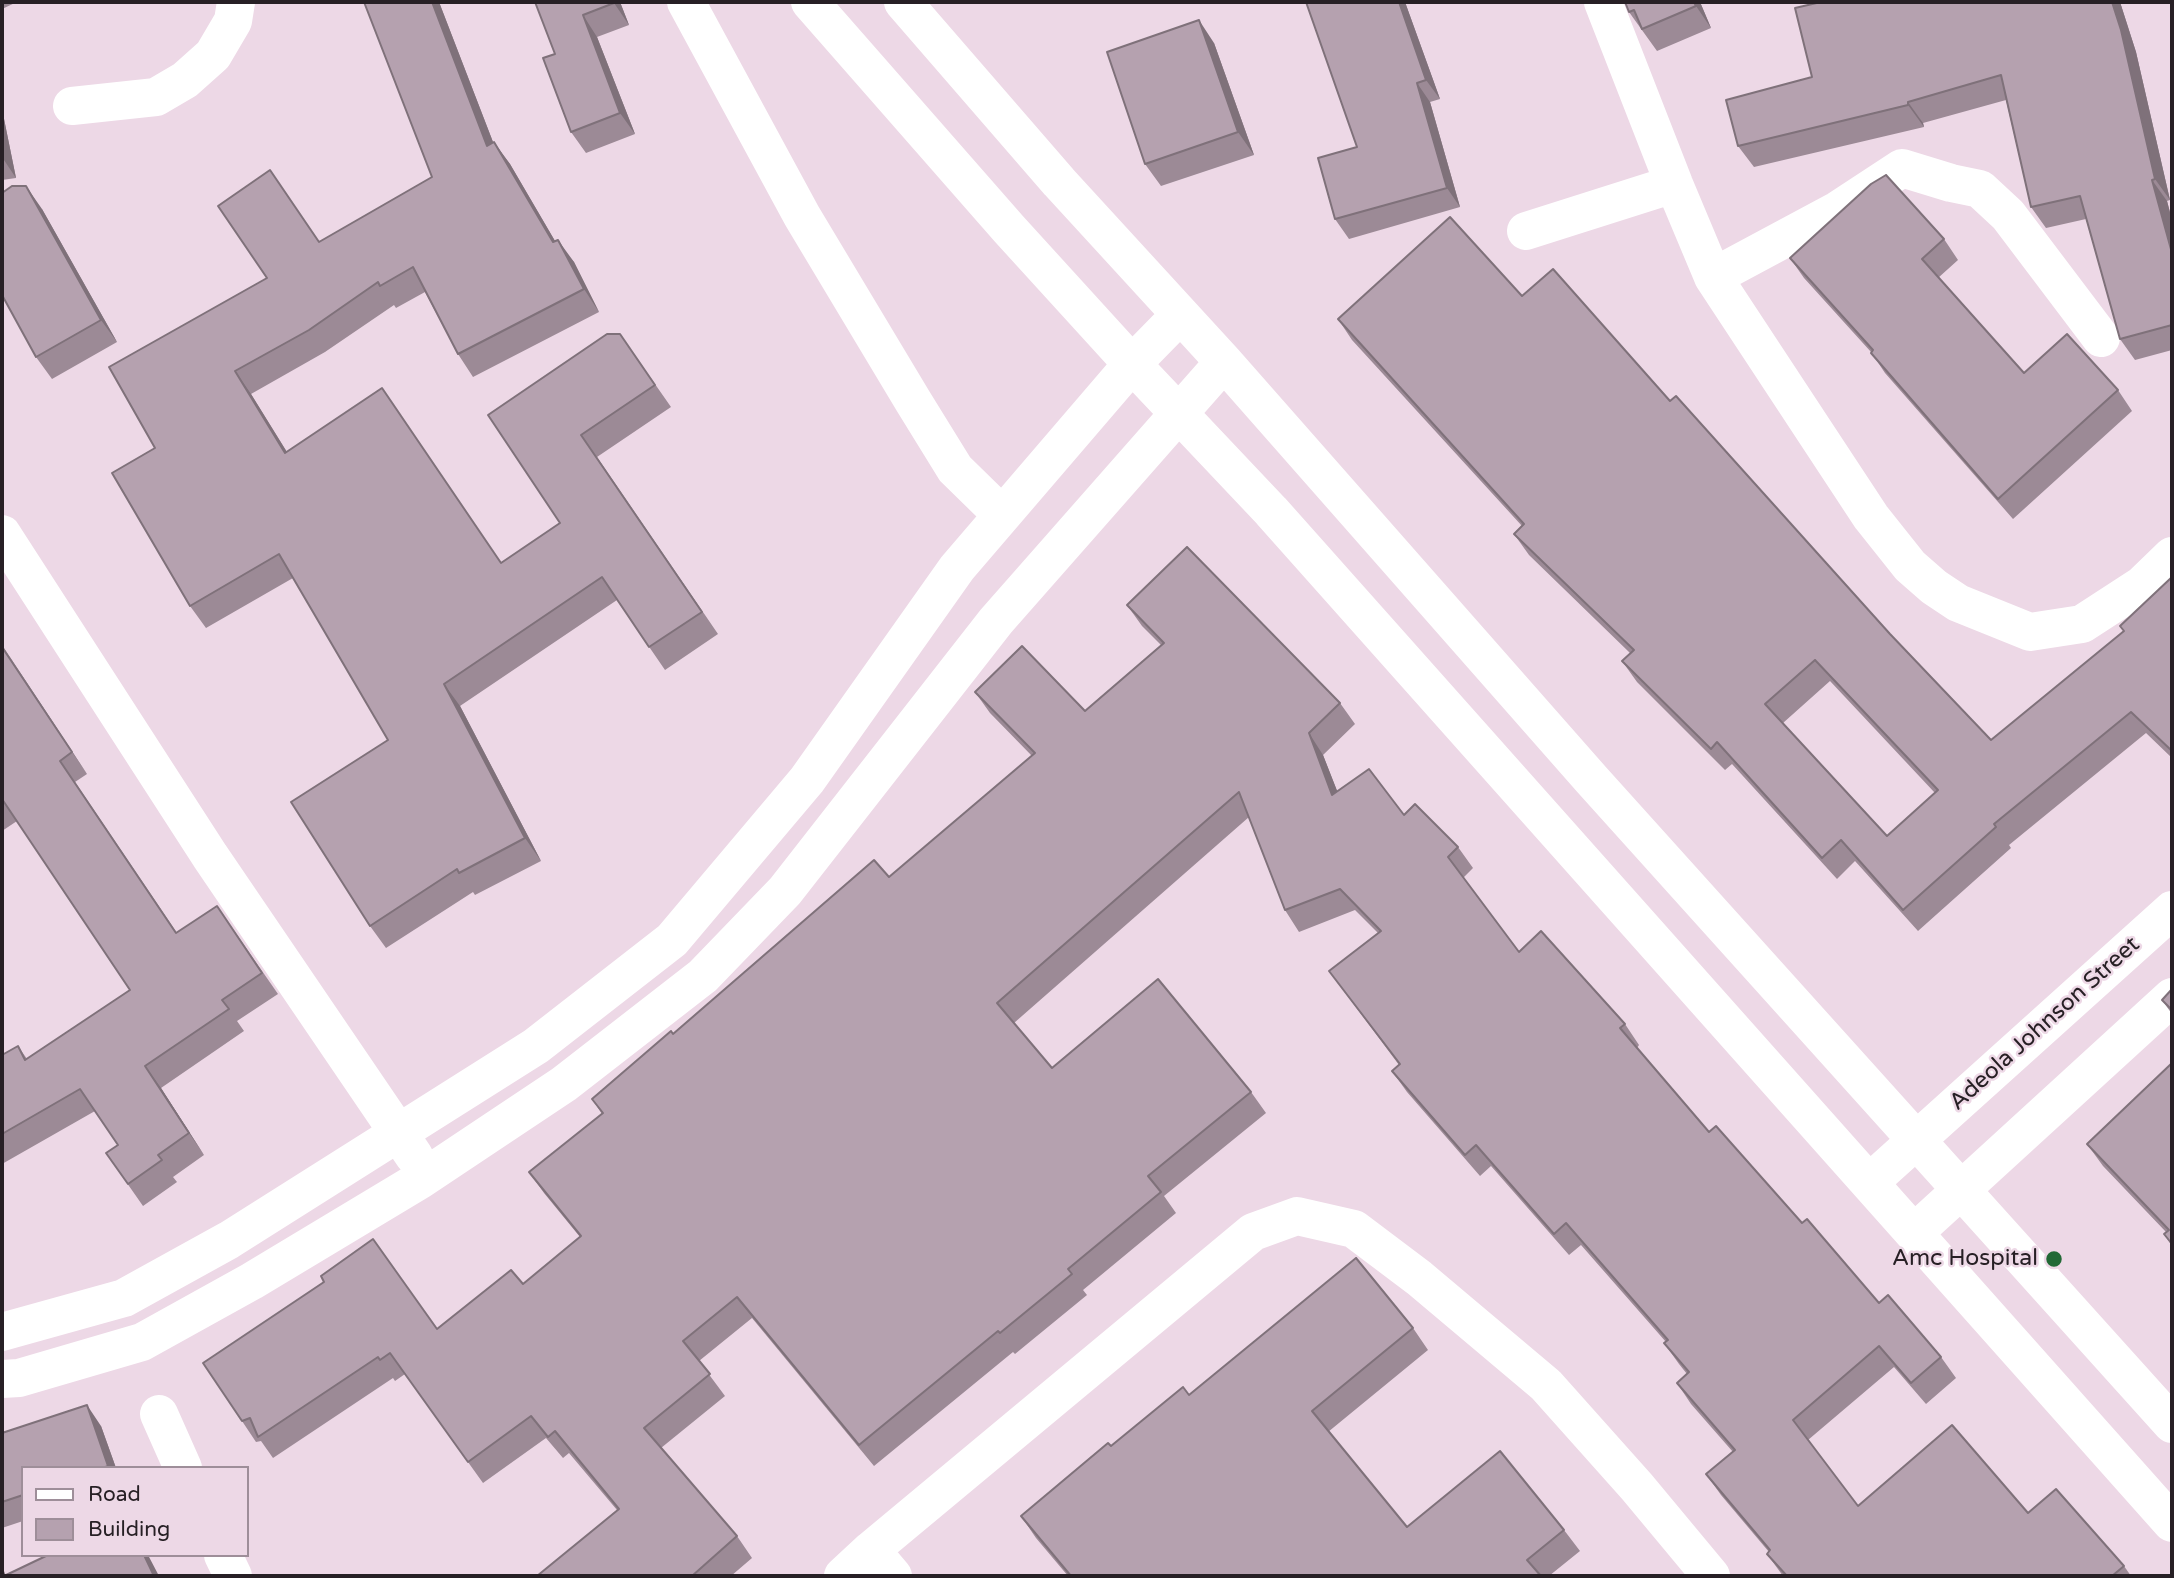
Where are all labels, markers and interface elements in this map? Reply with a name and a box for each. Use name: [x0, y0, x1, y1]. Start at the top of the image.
street label: Adeola Johnson Street: [1944, 931, 2146, 1117]
place label: Amc Hospital: [1892, 1245, 2038, 1273]
marker: Amc Hospital: [2044, 1249, 2064, 1269]
legend: [21, 1466, 248, 1557]
text: Road: [88, 1482, 141, 1507]
text: Building: [88, 1517, 170, 1542]

